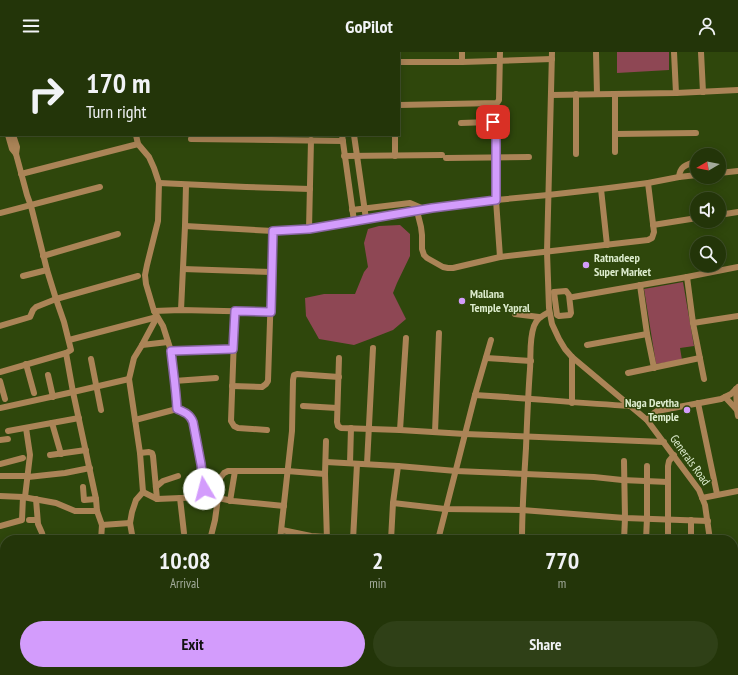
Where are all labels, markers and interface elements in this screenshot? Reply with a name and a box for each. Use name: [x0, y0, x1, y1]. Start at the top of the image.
icon: menu: [20, 15, 42, 37]
text: GoPilot: [345, 15, 393, 38]
icon: person: [696, 15, 718, 37]
text: 170 m: [86, 64, 150, 101]
icon: right: [20, 68, 72, 120]
text: Turn right: [86, 100, 146, 123]
pin: [476, 105, 510, 139]
icon: arrive: [482, 111, 504, 133]
north arrow: [690, 148, 726, 184]
map controls: [690, 148, 726, 272]
button: sound: [690, 192, 726, 228]
button: search: [690, 236, 726, 272]
place label: Ratnadeep Super Market: [594, 250, 651, 279]
marker: Ratnadeep Super Market: [581, 260, 591, 270]
place label: Mallana Temple Yapral: [470, 286, 530, 315]
marker: Mallana Temple Yapral: [457, 296, 467, 306]
place label: Naga Devtha Temple: [625, 395, 679, 424]
marker: Naga Devtha Temple: [682, 405, 692, 415]
street label: Generals Road: [667, 431, 714, 488]
position arrow: [183, 468, 225, 510]
text: 10:08: [159, 545, 211, 576]
text: 2: [372, 545, 383, 576]
text: 770: [545, 545, 579, 576]
text: Arrival: [170, 575, 199, 592]
text: min: [369, 575, 386, 592]
text: m: [558, 575, 566, 592]
button: Exit: [20, 621, 365, 667]
button: Share: [373, 621, 718, 667]

